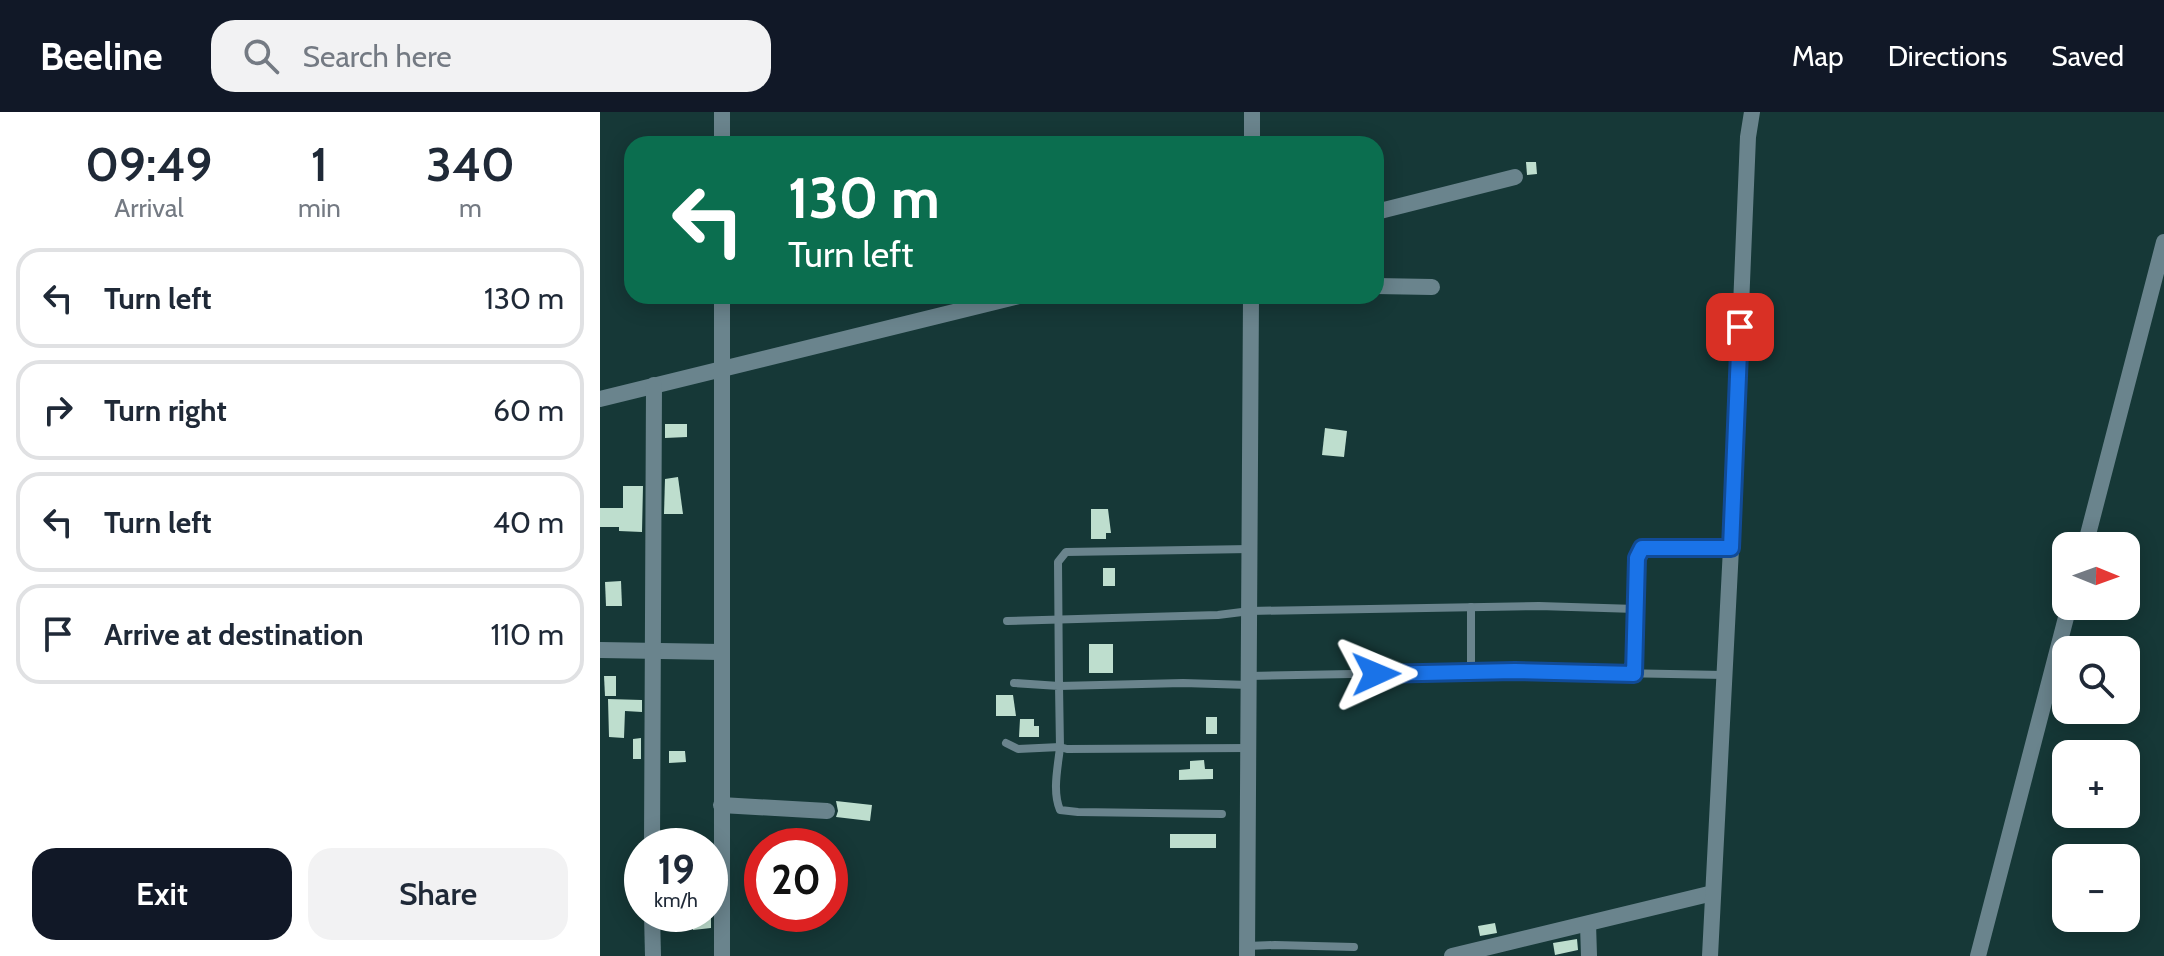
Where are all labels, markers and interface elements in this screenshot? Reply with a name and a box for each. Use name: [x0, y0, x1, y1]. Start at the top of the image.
search box: [211, 20, 771, 92]
text: Beeline: [40, 33, 163, 80]
icon: search: [239, 34, 283, 78]
text: Search here: [303, 38, 452, 75]
text: Map: [1792, 39, 1844, 73]
text: Directions: [1888, 39, 2007, 73]
text: Saved: [2051, 39, 2124, 73]
text: 09:49: [85, 135, 213, 193]
text: 1: [311, 135, 328, 193]
text: 340: [426, 135, 515, 193]
text: 130 m: [788, 164, 940, 232]
icon: left: [656, 168, 760, 272]
text: Arrival: [114, 192, 184, 224]
text: min: [298, 192, 341, 224]
text: m: [459, 192, 482, 224]
text: Turn left: [788, 232, 913, 276]
icon: left: [36, 276, 80, 320]
text: Turn left: [104, 280, 212, 317]
text: 130 m: [484, 280, 564, 317]
pin: [1706, 293, 1774, 361]
icon: arrive: [1718, 305, 1762, 349]
icon: right: [36, 388, 80, 432]
text: Turn right: [104, 392, 227, 429]
text: 60 m: [493, 392, 564, 429]
icon: left: [36, 500, 80, 544]
text: Turn left: [104, 504, 212, 541]
text: 40 m: [493, 504, 564, 541]
north arrow: [2052, 532, 2140, 620]
map controls: [2052, 532, 2140, 932]
icon: arrive: [36, 612, 80, 656]
text: Arrive at destination: [104, 616, 364, 653]
text: 110 m: [490, 616, 564, 653]
position arrow: [1334, 632, 1418, 716]
button: search: [2052, 636, 2140, 724]
button: +: [2052, 740, 2140, 828]
speed limit sign: 20: [744, 828, 848, 932]
button: −: [2052, 844, 2140, 932]
text: 19: [657, 845, 695, 894]
button: Exit: [32, 848, 292, 940]
button: Share: [308, 848, 568, 940]
text: km/h: [654, 888, 698, 912]

